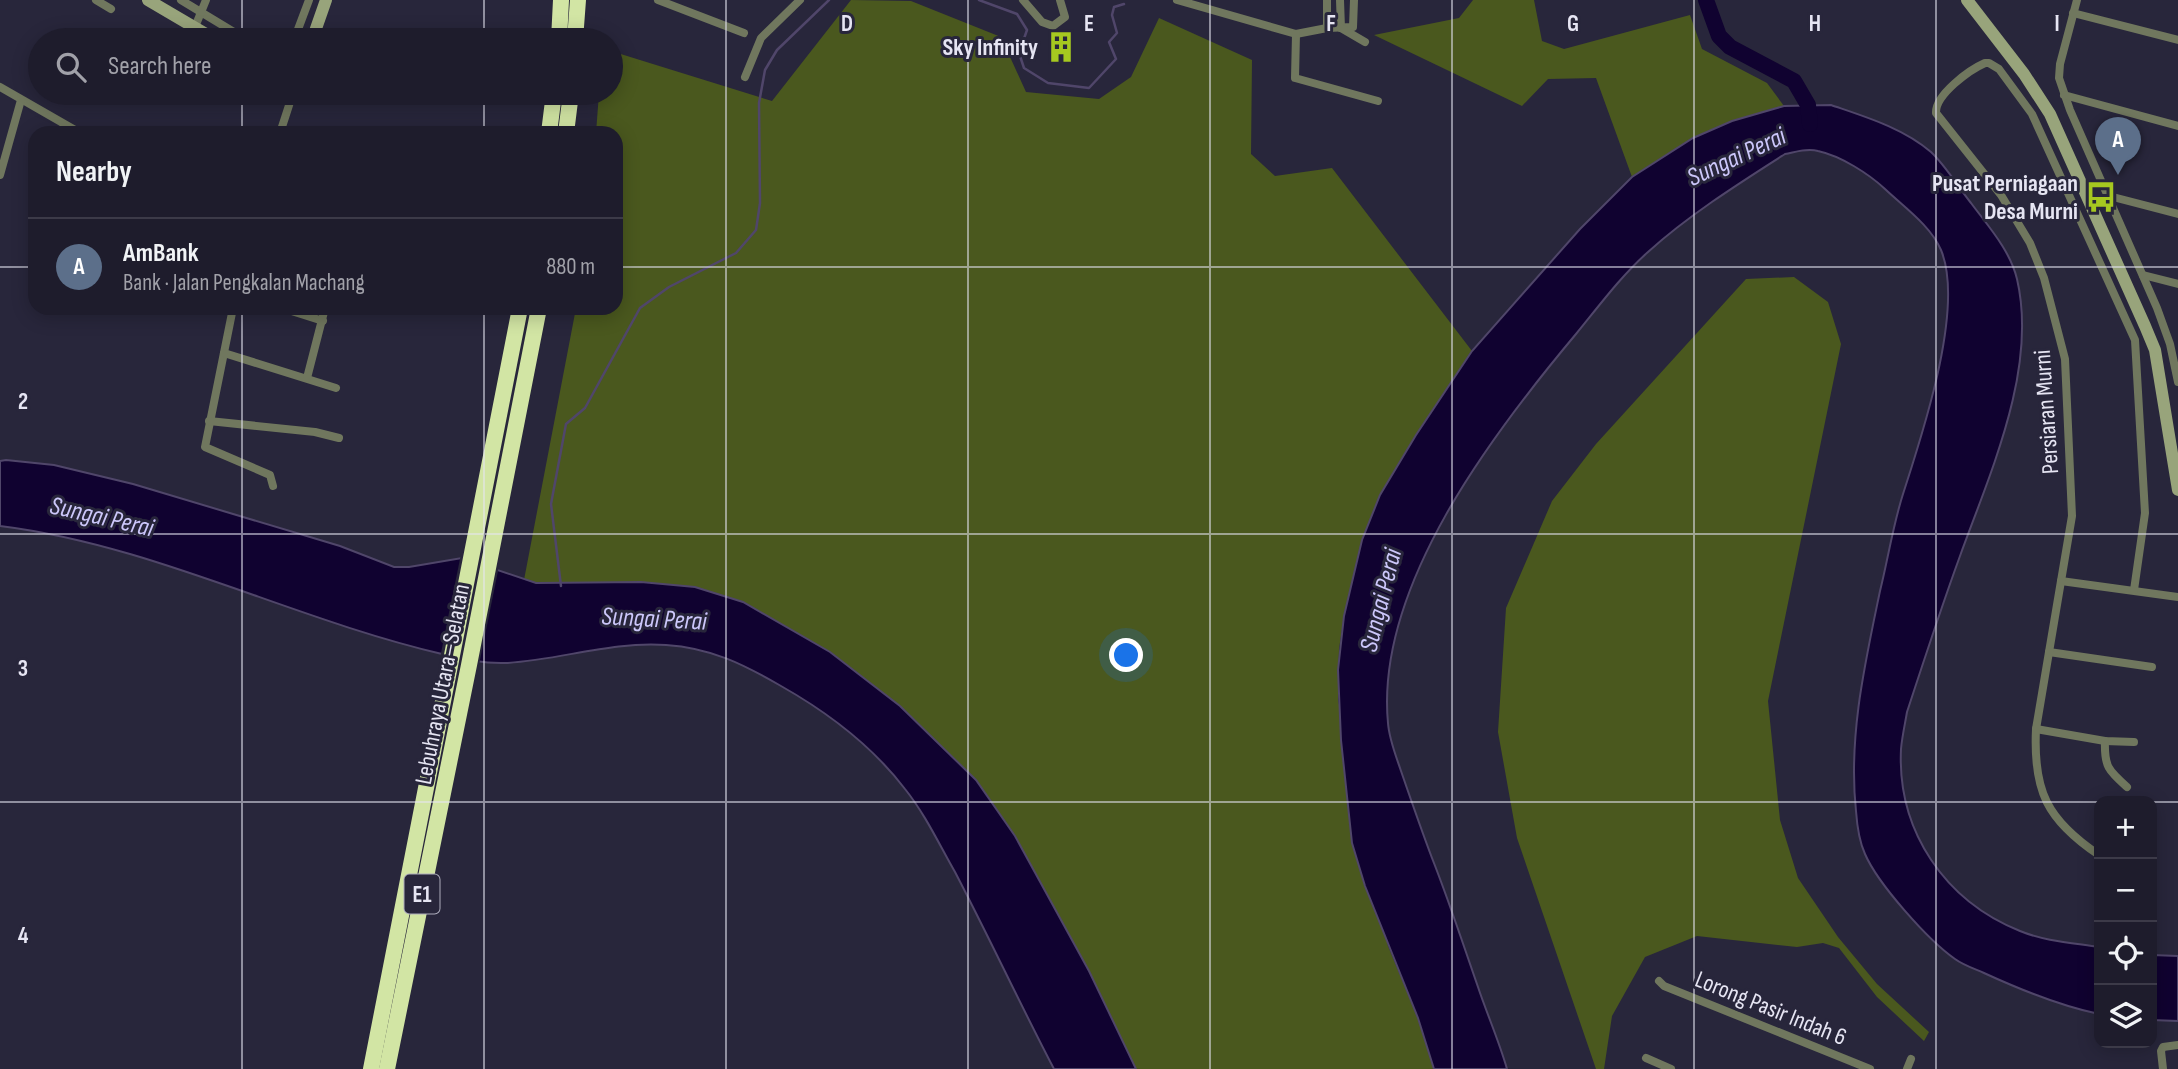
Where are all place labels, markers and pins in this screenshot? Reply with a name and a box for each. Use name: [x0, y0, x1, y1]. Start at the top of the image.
building icon: Sky Infinity: [1044, 30, 1078, 64]
place label: Sky Infinity: [942, 33, 1038, 62]
pin: A: [2095, 117, 2141, 175]
place label: Pusat Perniagaan Desa Murni: [1932, 169, 2078, 226]
bus stop icon: Pusat Perniagaan Desa Murni: [2084, 180, 2118, 214]

